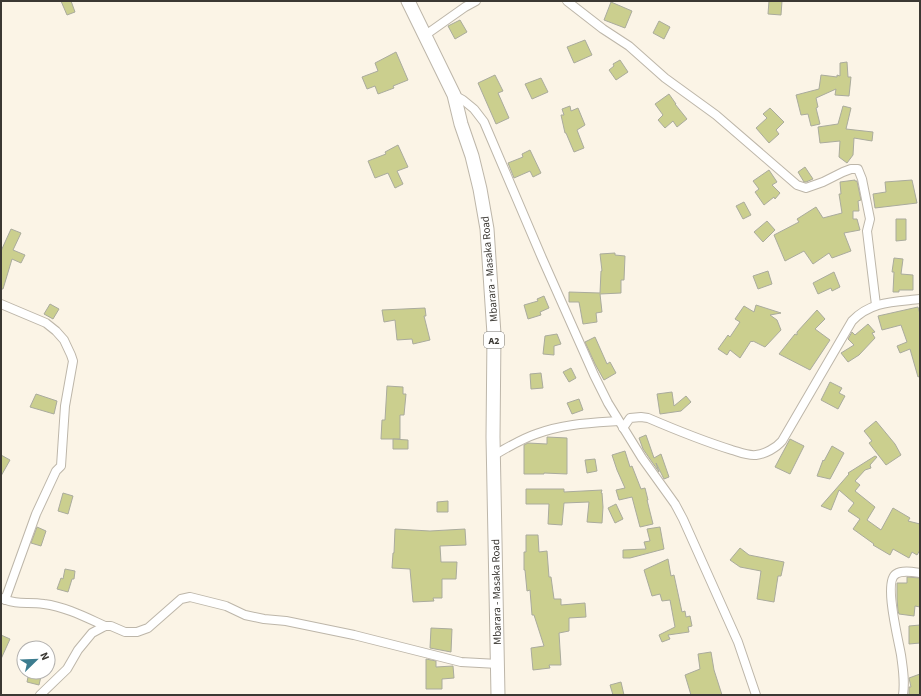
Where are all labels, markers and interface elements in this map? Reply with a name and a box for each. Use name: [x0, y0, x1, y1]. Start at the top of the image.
street label: Mbarara - Masaka Road: [477, 216, 502, 322]
road number: A2: [484, 332, 504, 348]
street label: Mbarara - Masaka Road: [488, 539, 505, 645]
north arrow: [16, 640, 56, 680]
text: N: [36, 650, 53, 663]

